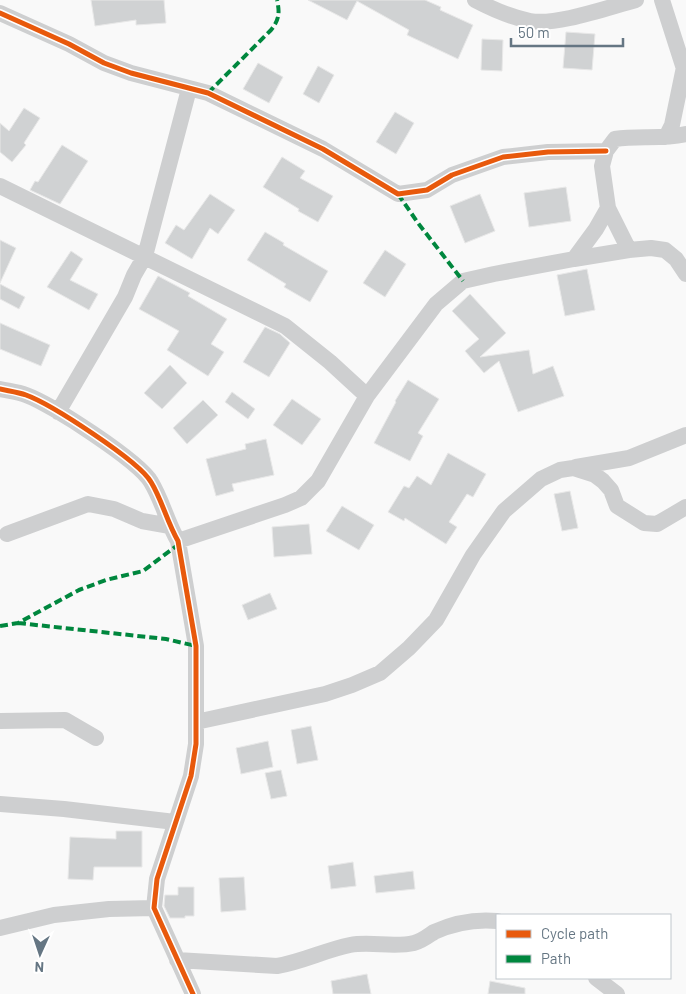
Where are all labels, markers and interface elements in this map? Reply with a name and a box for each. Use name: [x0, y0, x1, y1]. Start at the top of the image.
scale bar: [511, 15, 624, 47]
text: 50 m: [518, 23, 550, 41]
legend: [496, 914, 671, 979]
text: Cycle path: [541, 924, 608, 942]
north arrow: [15, 929, 65, 979]
text: Path: [541, 949, 571, 967]
text: N: [34, 959, 44, 976]

